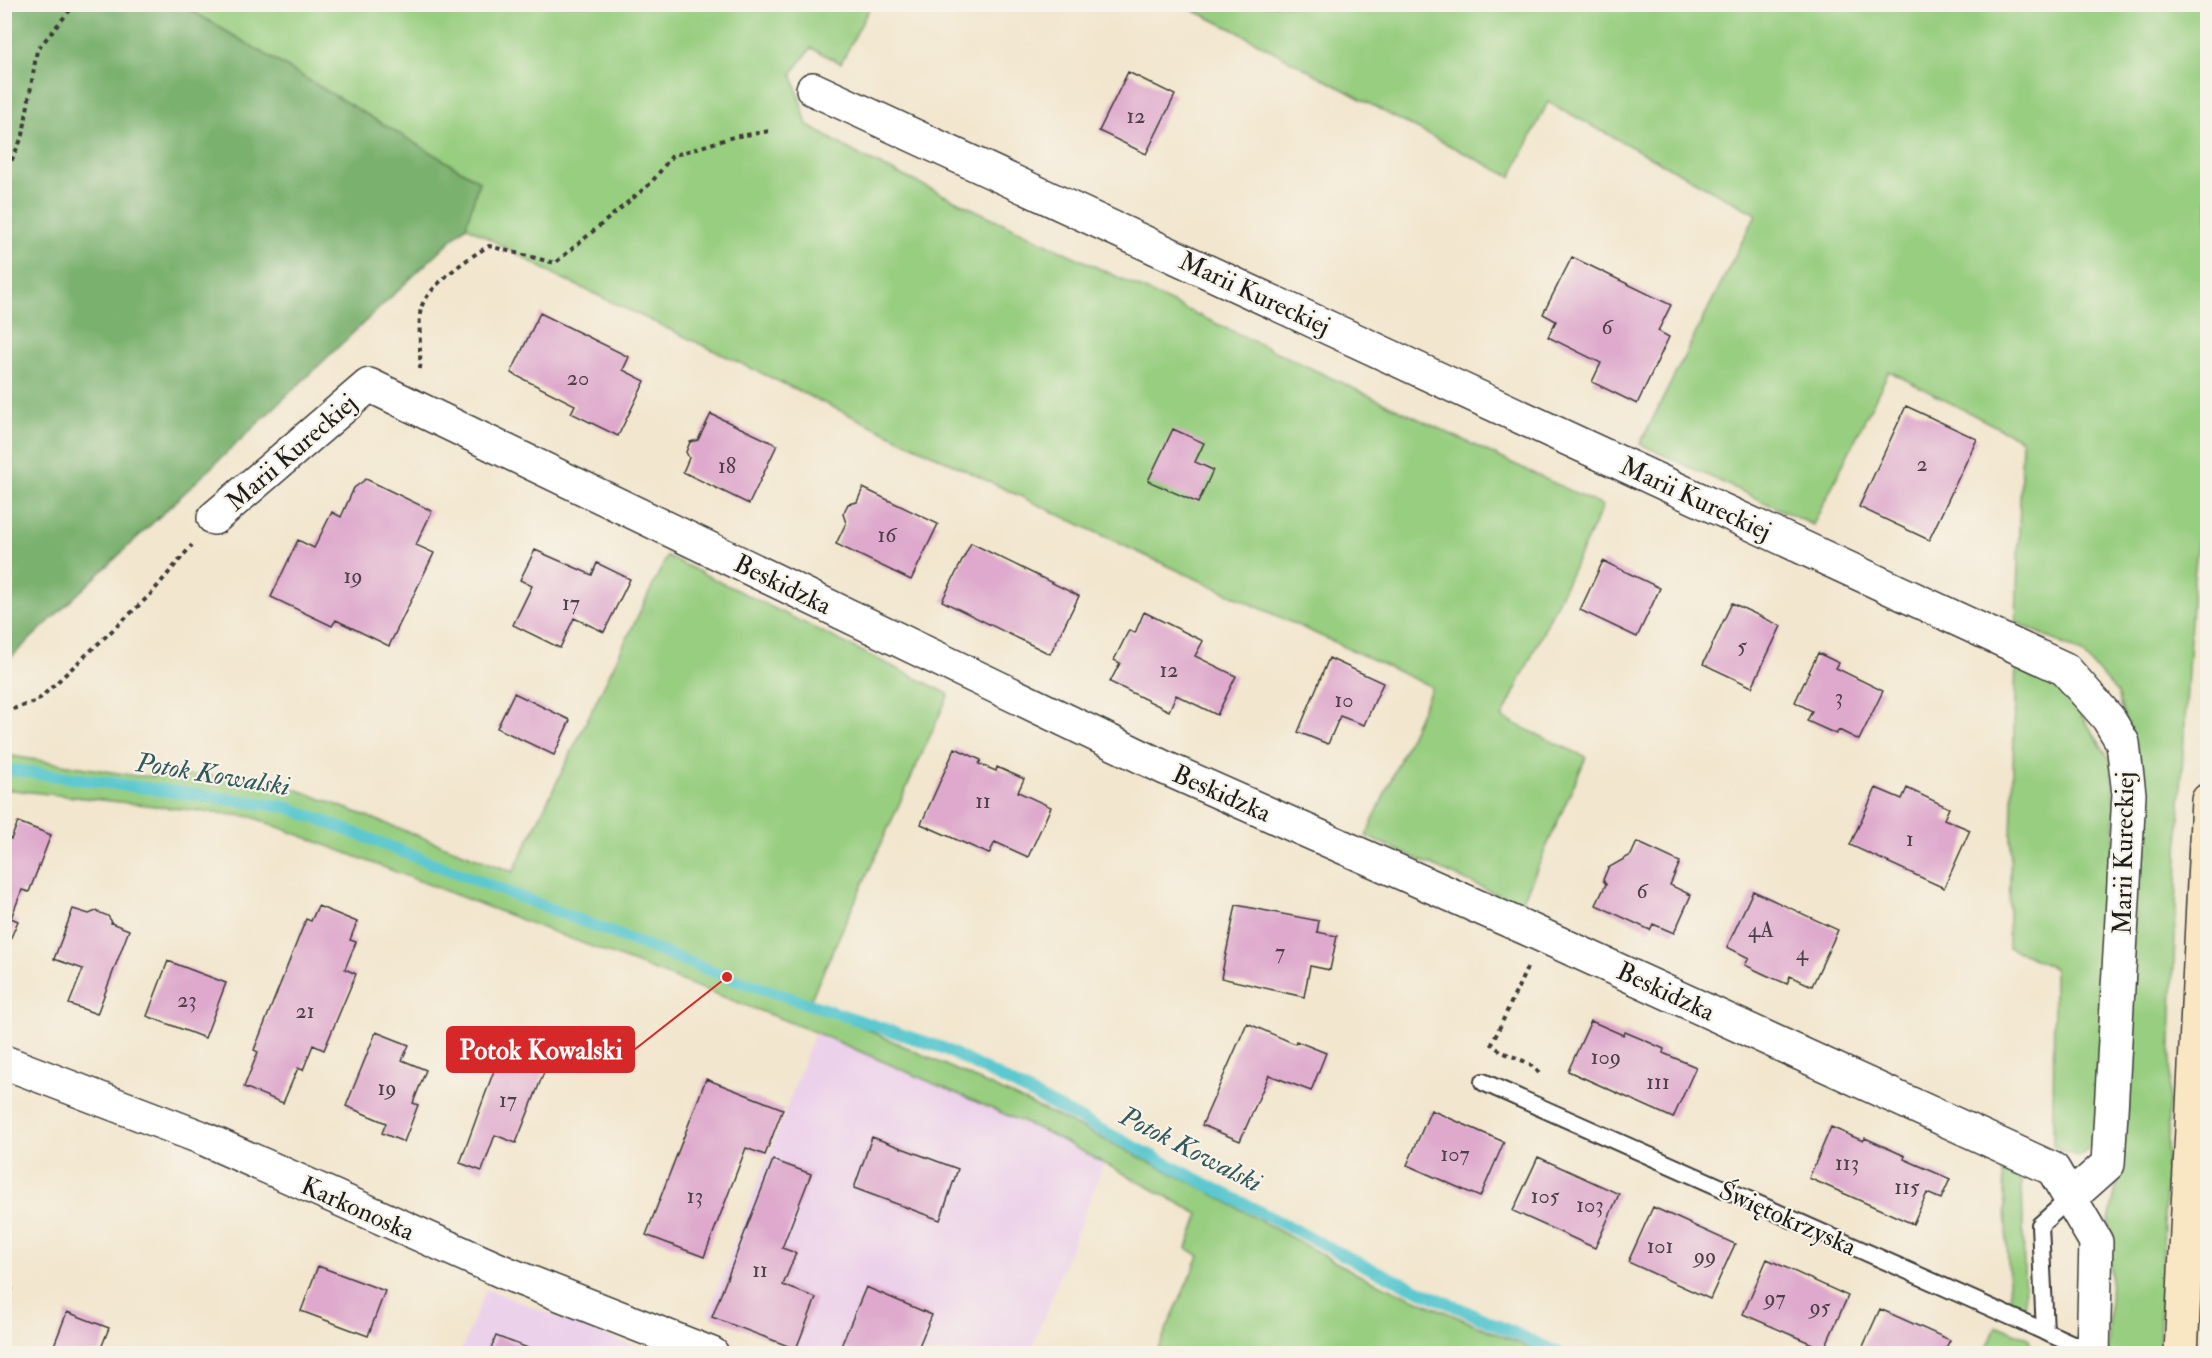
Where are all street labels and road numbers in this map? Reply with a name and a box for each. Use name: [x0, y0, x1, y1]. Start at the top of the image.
street label: Marii Kureckiej: [1174, 245, 1335, 343]
street label: Marii Kureckiej: [220, 387, 364, 518]
street label: Marii Kureckiej: [1615, 450, 1776, 548]
street label: Beskidzka: [729, 548, 837, 622]
street label: Beskidzka: [1167, 758, 1276, 830]
street label: Marii Kureckiej: [2107, 771, 2141, 935]
street label: Beskidzka: [1612, 955, 1720, 1029]
street label: Karkonoska: [296, 1170, 419, 1248]
street label: Świętokrzyska: [1714, 1173, 1862, 1263]

